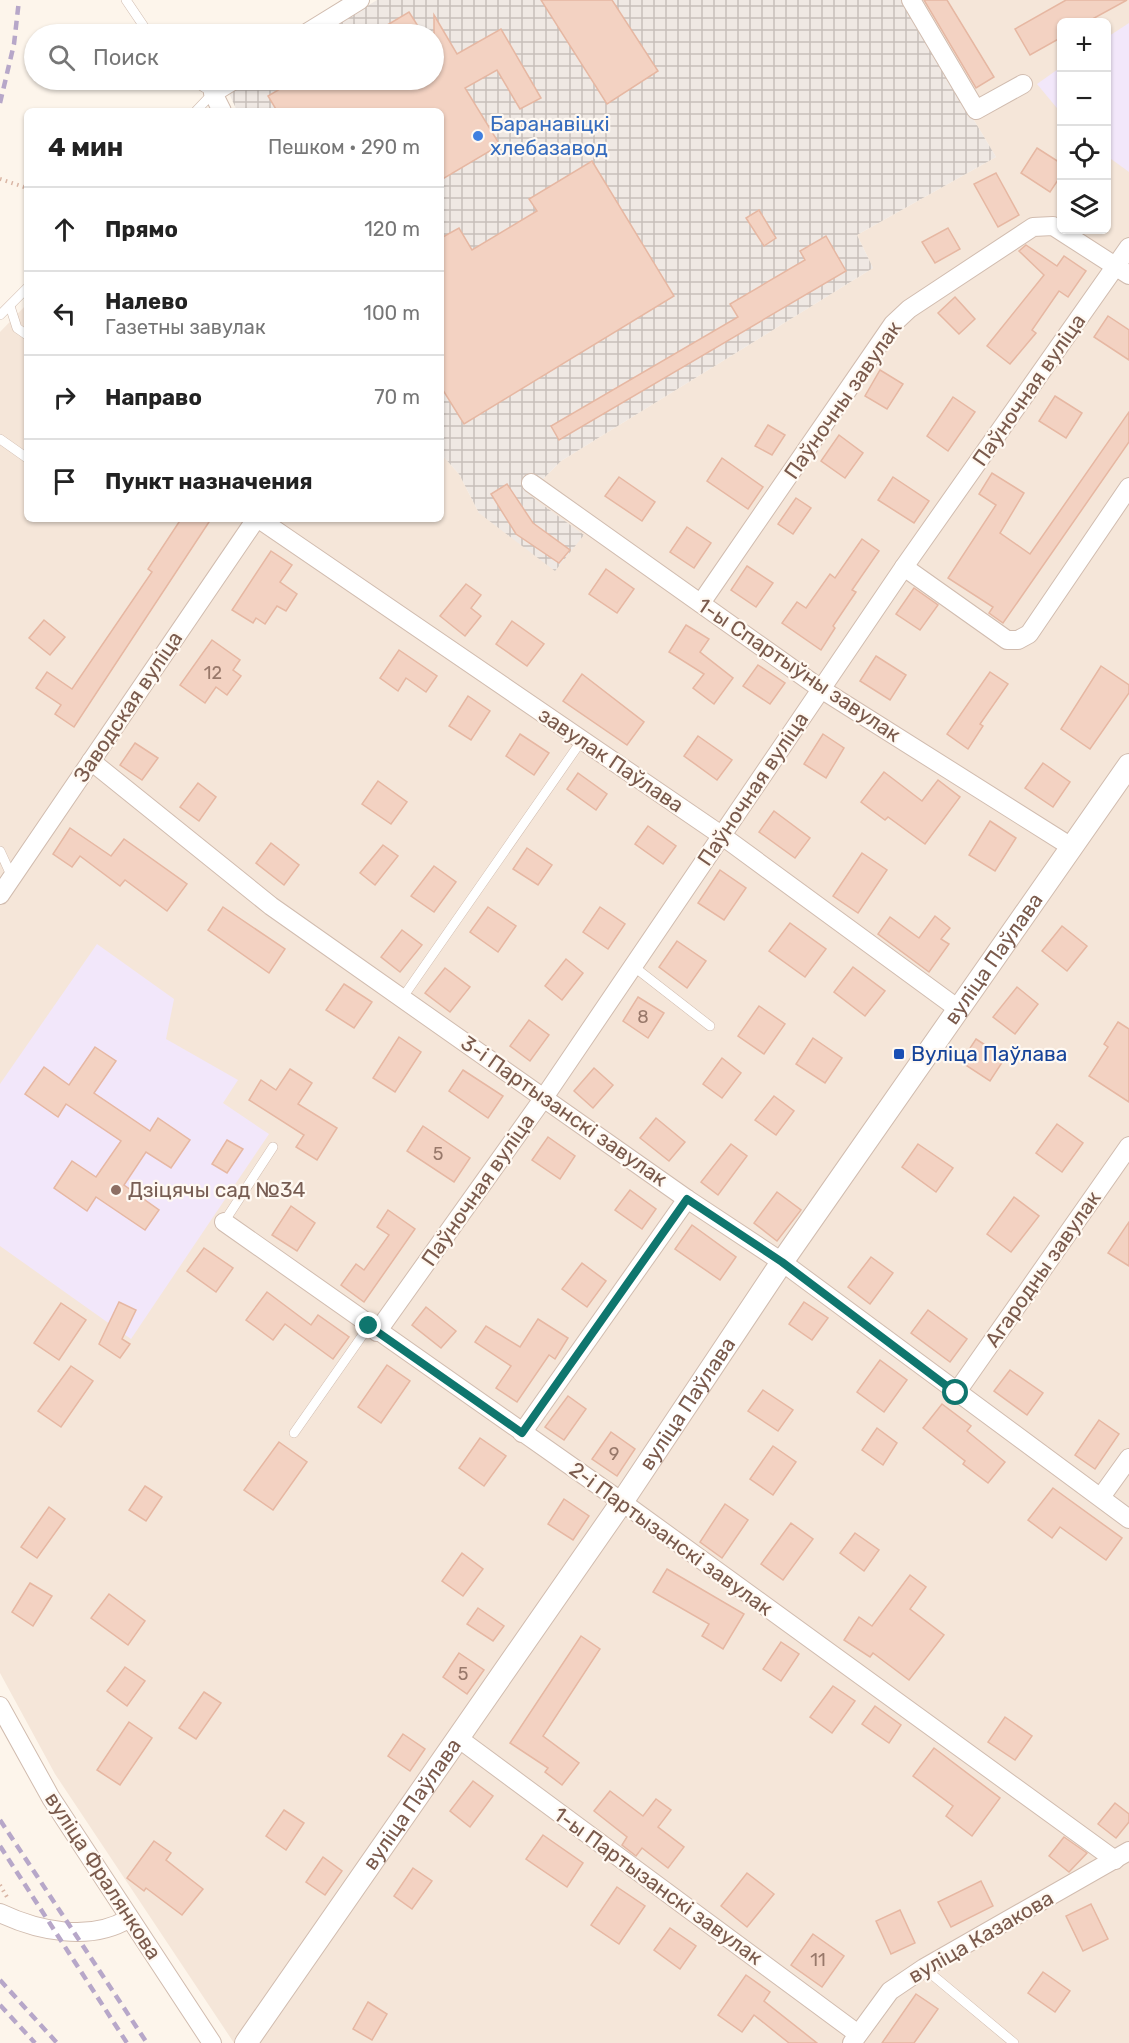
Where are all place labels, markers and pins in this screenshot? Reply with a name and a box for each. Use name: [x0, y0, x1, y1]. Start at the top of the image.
place label: Баранавіцкі хлебазавод: [490, 111, 610, 160]
marker: Баранавіцкі хлебазавод: [471, 129, 485, 143]
place label: Вуліца Паўлава: [911, 1041, 1067, 1066]
marker: Вуліца Паўлава: [892, 1047, 906, 1061]
place label: Дзіцячы сад №34: [128, 1177, 306, 1202]
marker: Дзіцячы сад №34: [109, 1183, 123, 1197]

